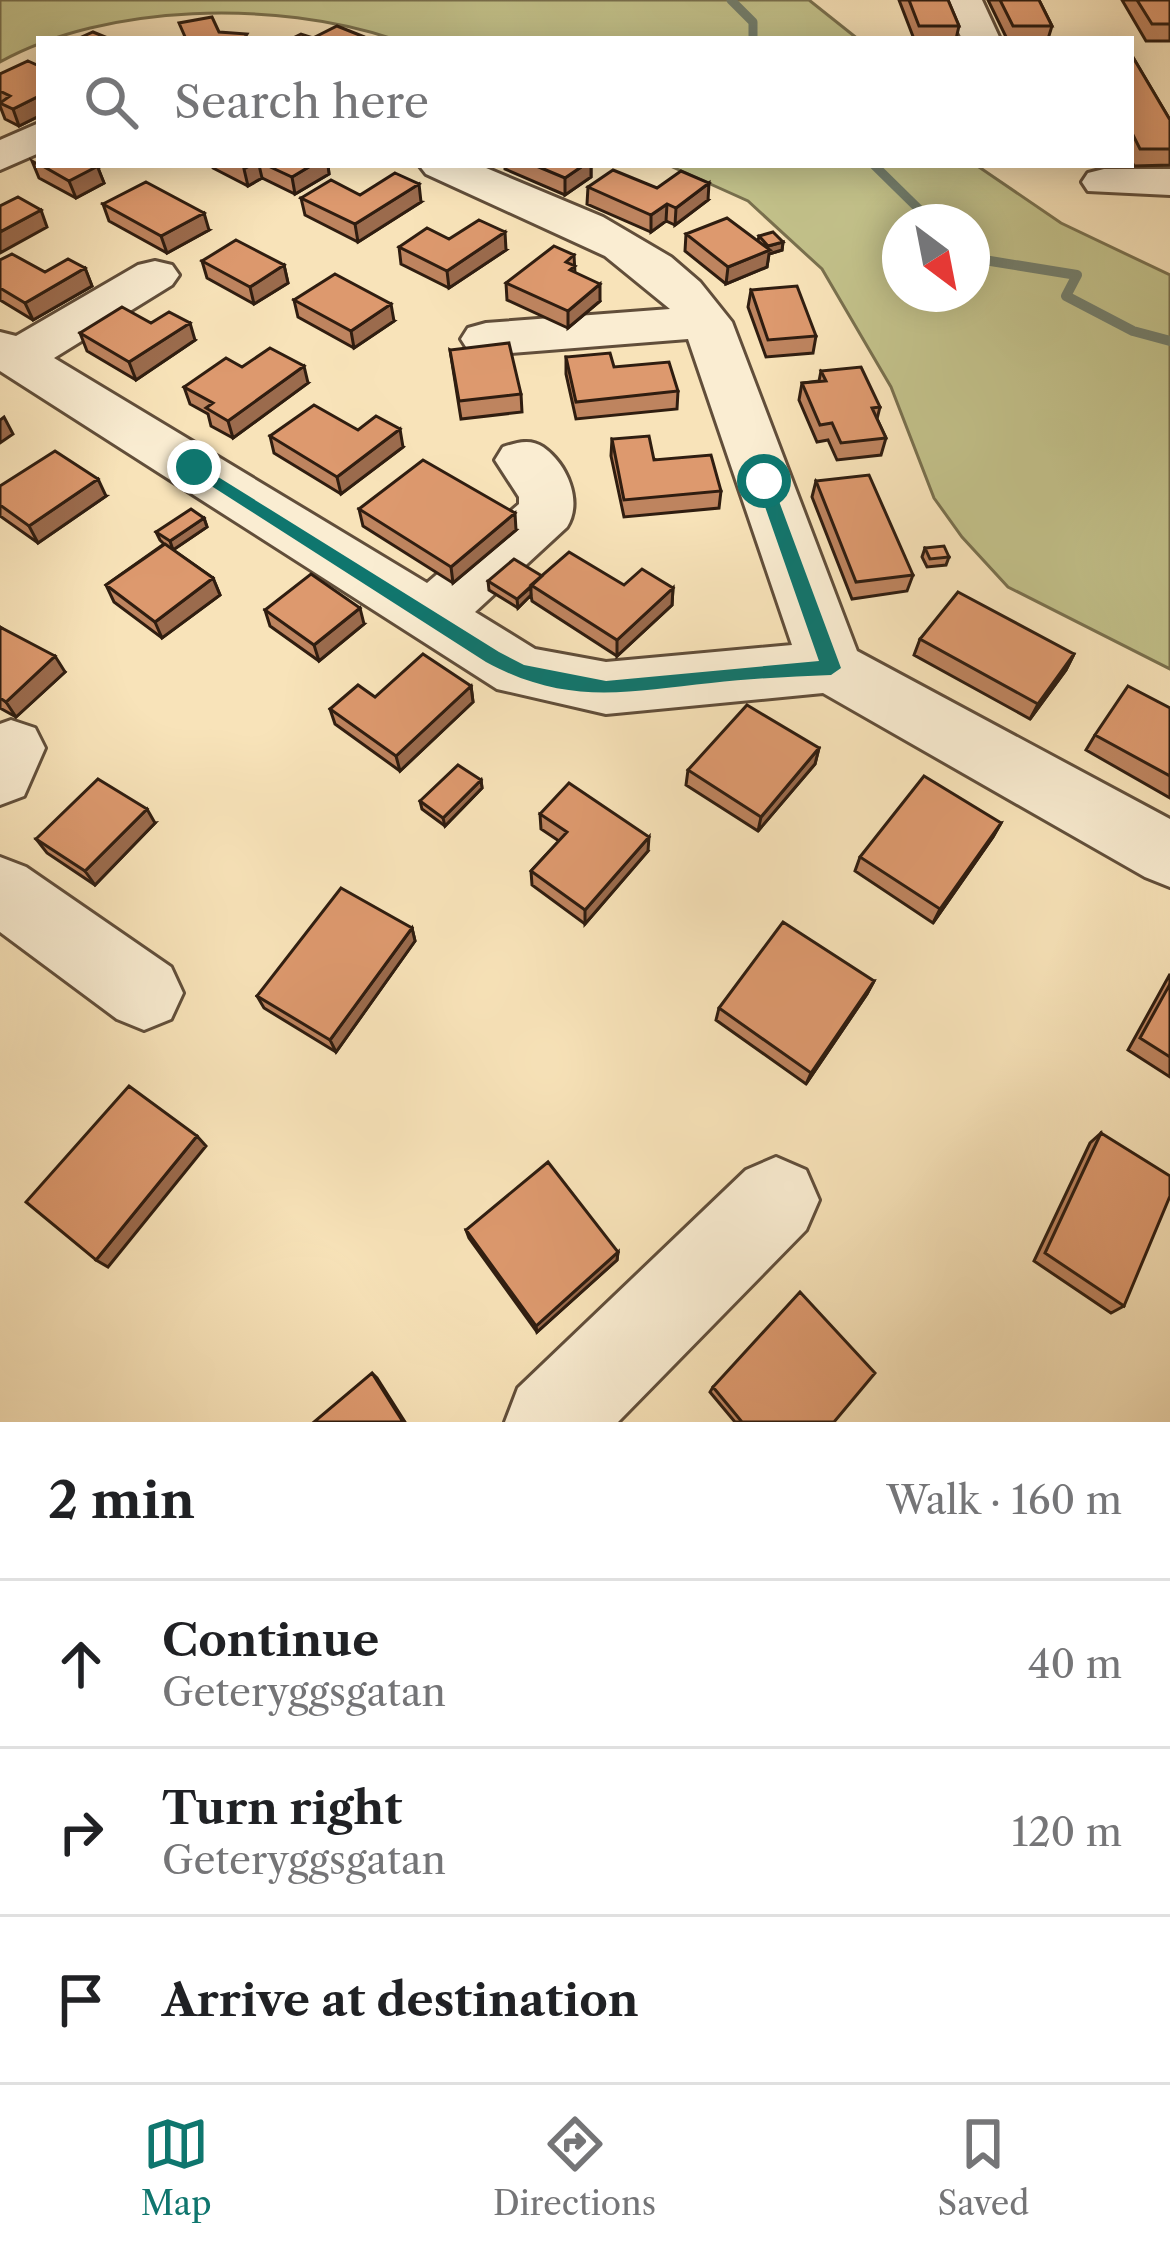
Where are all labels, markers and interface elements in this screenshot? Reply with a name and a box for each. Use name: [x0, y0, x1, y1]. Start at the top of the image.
search box: [36, 36, 1134, 168]
icon: search: [78, 69, 144, 135]
text: Search here: [174, 74, 429, 130]
north arrow: [882, 204, 990, 312]
route end: [167, 440, 221, 494]
route start: [737, 454, 791, 508]
text: 2 min: [48, 1469, 195, 1531]
text: Walk · 160 m: [886, 1476, 1122, 1524]
text: Continue: [162, 1612, 379, 1668]
icon: ahead: [48, 1631, 114, 1697]
text: 40 m: [1028, 1640, 1122, 1688]
text: Geteryggsgatan: [162, 1668, 446, 1716]
text: Turn right: [162, 1780, 402, 1836]
icon: right: [48, 1799, 114, 1865]
text: 120 m: [1012, 1808, 1122, 1856]
text: Geteryggsgatan: [162, 1836, 446, 1884]
icon: arrive: [48, 1967, 114, 2033]
text: Arrive at destination: [162, 1972, 639, 2028]
tab: Map: [141, 2111, 212, 2224]
tab: Directions: [493, 2111, 656, 2224]
tab: Saved: [938, 2111, 1029, 2224]

